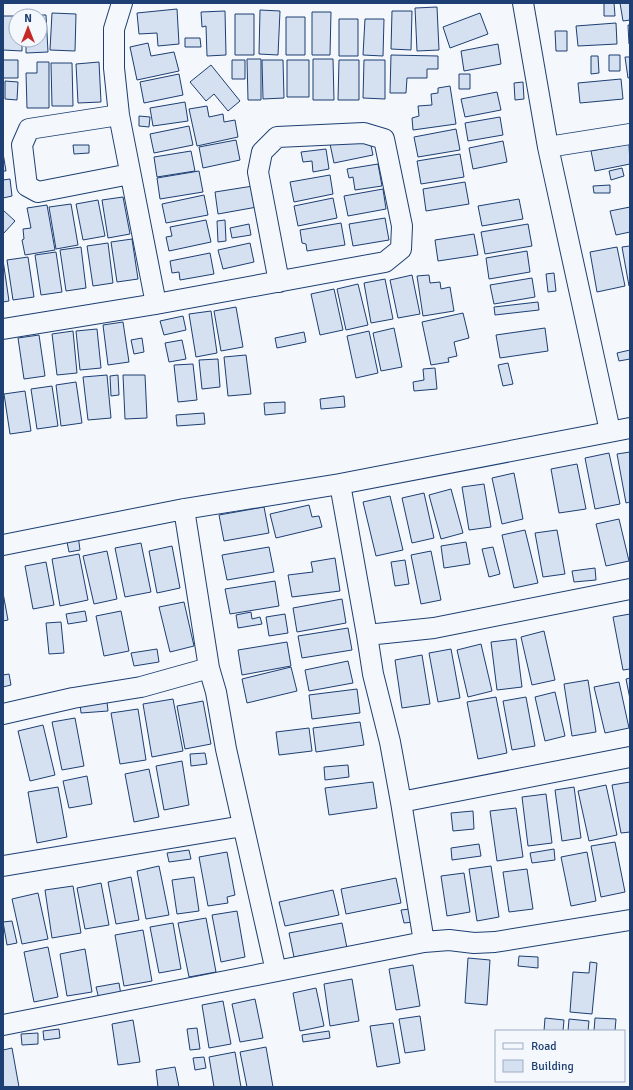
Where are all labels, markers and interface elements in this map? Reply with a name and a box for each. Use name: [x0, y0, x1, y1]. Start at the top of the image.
north arrow: [8, 8, 48, 48]
text: N: [24, 12, 32, 25]
legend: [495, 1030, 625, 1082]
text: Road: [531, 1039, 557, 1054]
text: Building: [531, 1059, 574, 1074]

